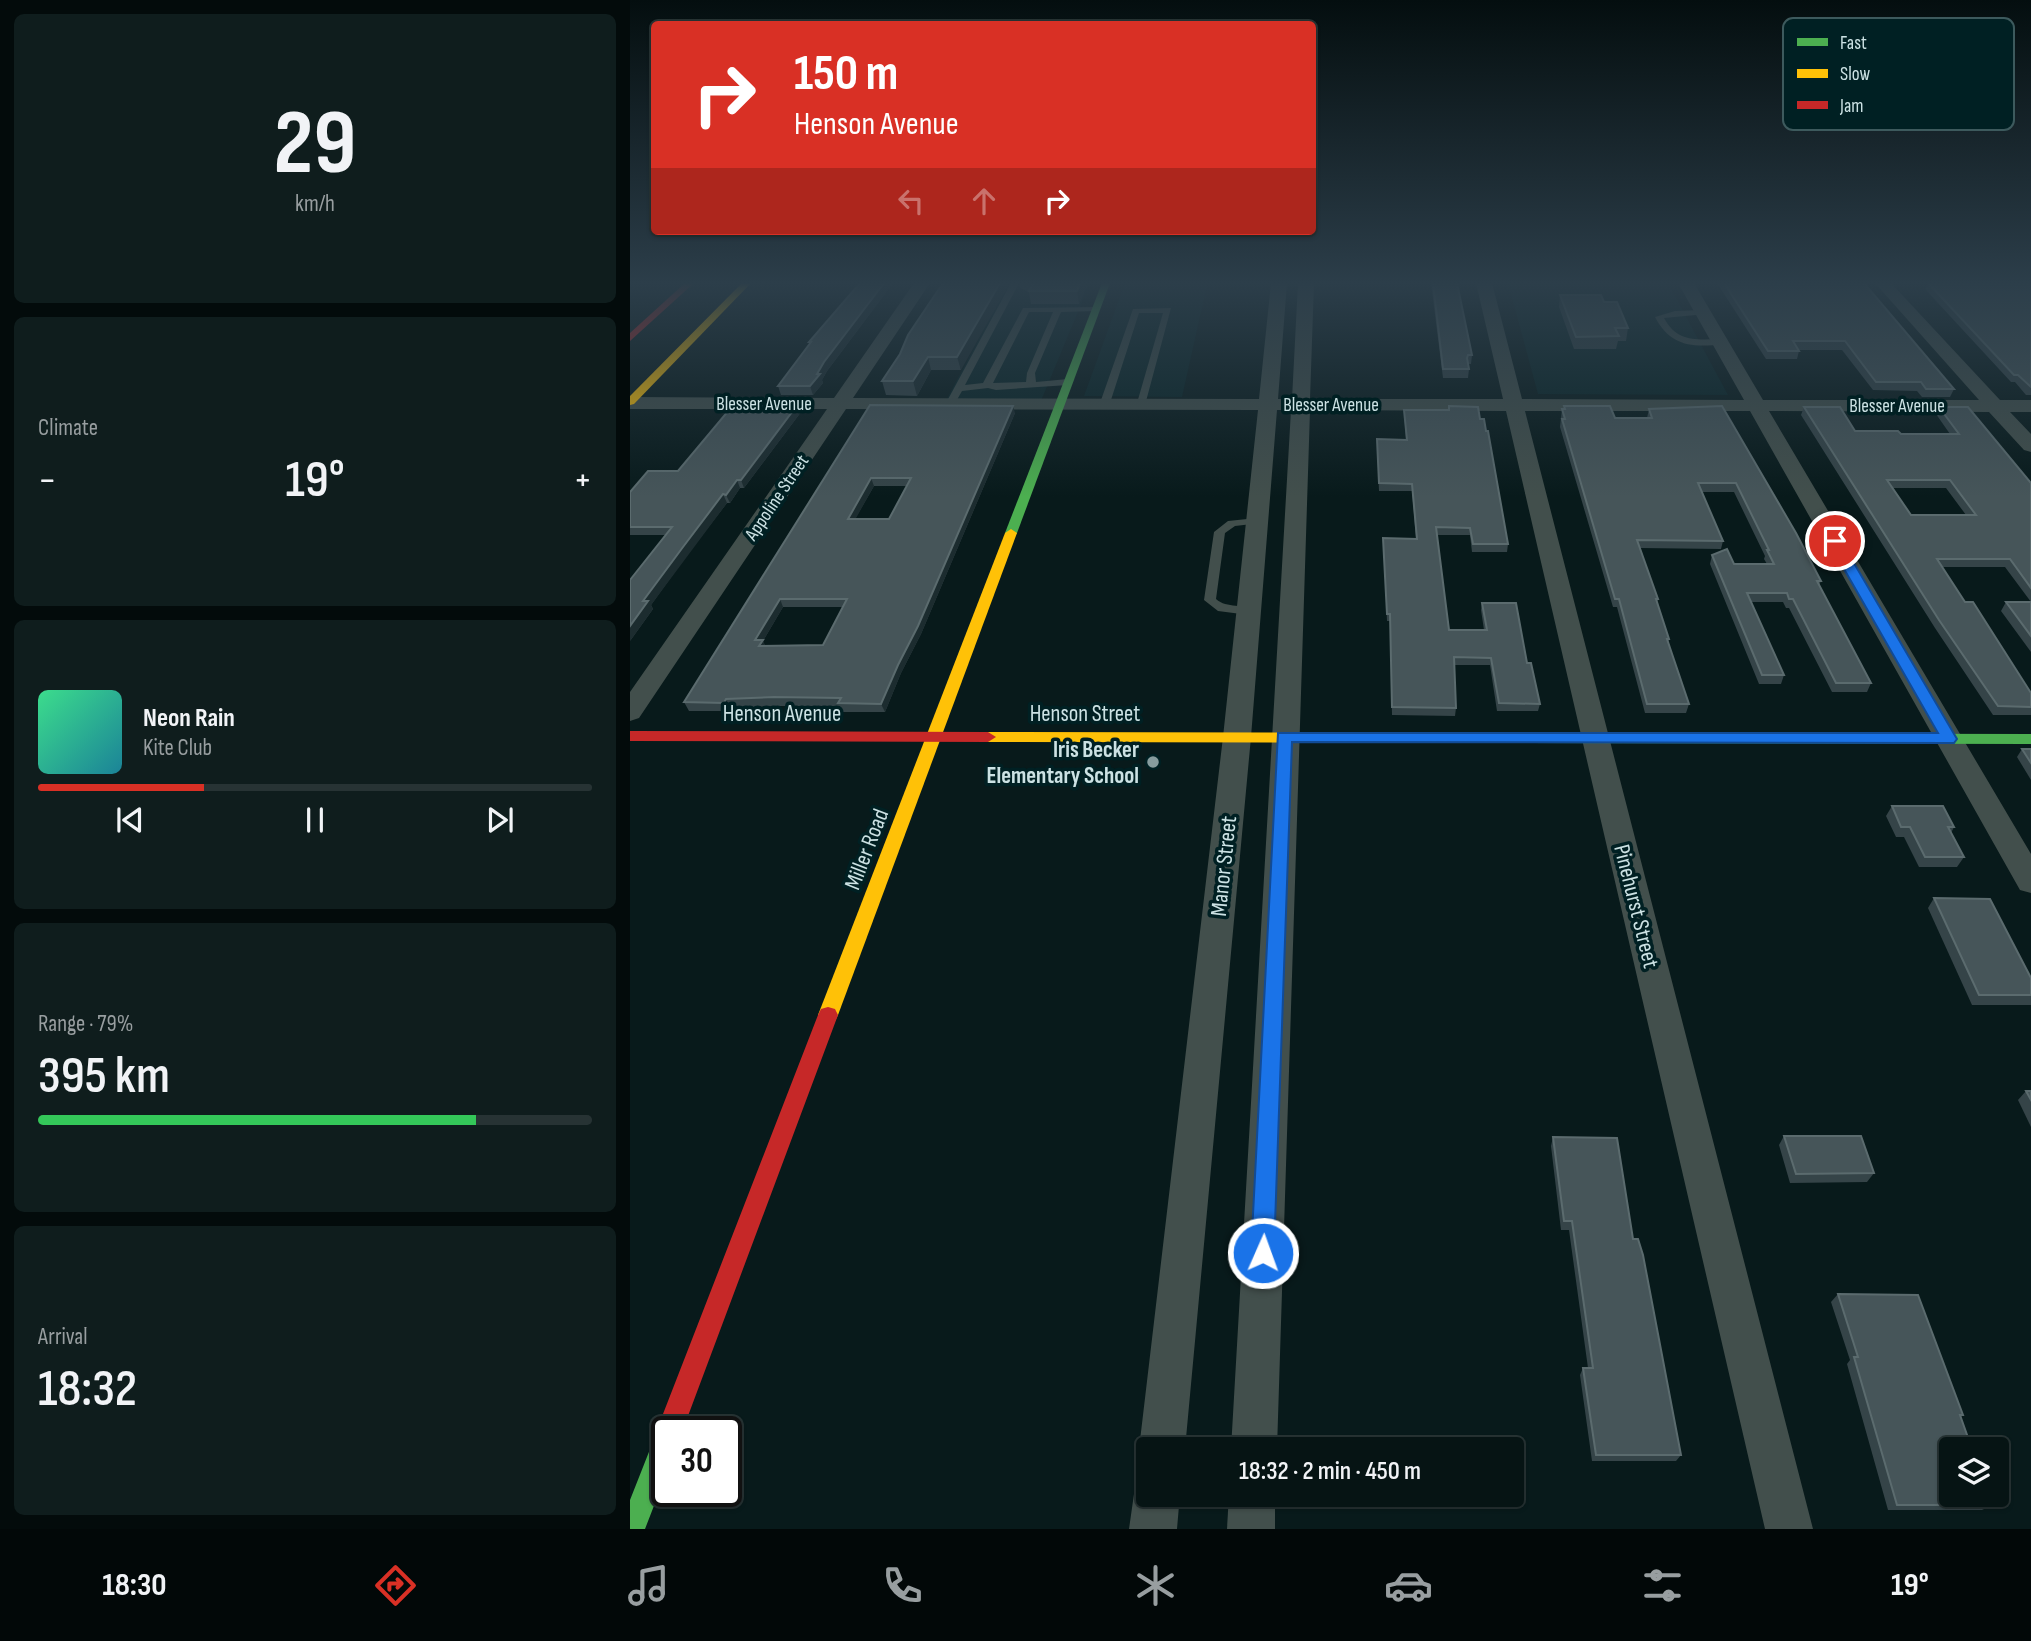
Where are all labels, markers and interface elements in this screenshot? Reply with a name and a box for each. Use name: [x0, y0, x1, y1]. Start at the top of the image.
legend: [1783, 18, 2014, 130]
text: Fast: [1840, 32, 1867, 55]
text: 150 m: [794, 45, 898, 104]
icon: right: [679, 49, 770, 140]
text: Slow: [1840, 63, 1870, 86]
text: 29: [274, 90, 357, 199]
text: Jam: [1839, 95, 1863, 118]
text: Henson Avenue: [794, 105, 959, 144]
icon: left: [892, 182, 930, 220]
icon: ahead: [965, 182, 1003, 220]
icon: right: [1038, 182, 1076, 220]
text: km/h: [295, 190, 335, 218]
street label: Blesser Avenue: [716, 393, 812, 416]
street label: Blesser Avenue: [1283, 394, 1379, 417]
street label: Blesser Avenue: [1849, 395, 1945, 418]
text: Climate: [38, 414, 98, 442]
text: 19°: [285, 449, 345, 512]
street label: Appoline Street: [740, 450, 814, 546]
text: −: [38, 458, 57, 503]
text: +: [573, 458, 592, 503]
pin: [1805, 511, 1865, 571]
icon: arrive: [1816, 522, 1854, 560]
street label: Henson Avenue: [723, 700, 841, 728]
street label: Henson Street: [1030, 700, 1140, 728]
text: Neon Rain: [143, 703, 235, 734]
text: Kite Club: [143, 734, 212, 762]
place label: Iris Becker Elementary School: [987, 736, 1139, 790]
marker: Iris Becker Elementary School: [1145, 754, 1161, 770]
icon: previous: [111, 801, 149, 839]
icon: pause: [296, 801, 334, 839]
icon: next: [481, 801, 519, 839]
street label: Miller Road: [839, 805, 895, 894]
street label: Manor Street: [1205, 815, 1243, 918]
street label: Pinehurst Street: [1607, 842, 1665, 971]
text: Range · 79%: [38, 1010, 133, 1038]
text: 395 km: [38, 1045, 170, 1108]
position arrow: [1226, 1216, 1300, 1290]
text: Arrival: [38, 1323, 87, 1351]
text: 18:32: [38, 1358, 137, 1421]
speed limit sign: 30: [651, 1416, 742, 1507]
map controls: [1939, 1437, 2009, 1507]
button: layers: [1939, 1437, 2009, 1507]
text: 18:32 · 2 min · 450 m: [1239, 1456, 1421, 1487]
icon: directions: [371, 1561, 420, 1610]
icon: music: [624, 1561, 673, 1610]
icon: phone: [878, 1561, 927, 1610]
icon: climate: [1131, 1561, 1180, 1610]
icon: car: [1384, 1561, 1433, 1610]
icon: filters: [1638, 1561, 1687, 1610]
text: 18:30: [102, 1566, 167, 1605]
text: 19°: [1891, 1566, 1929, 1605]

